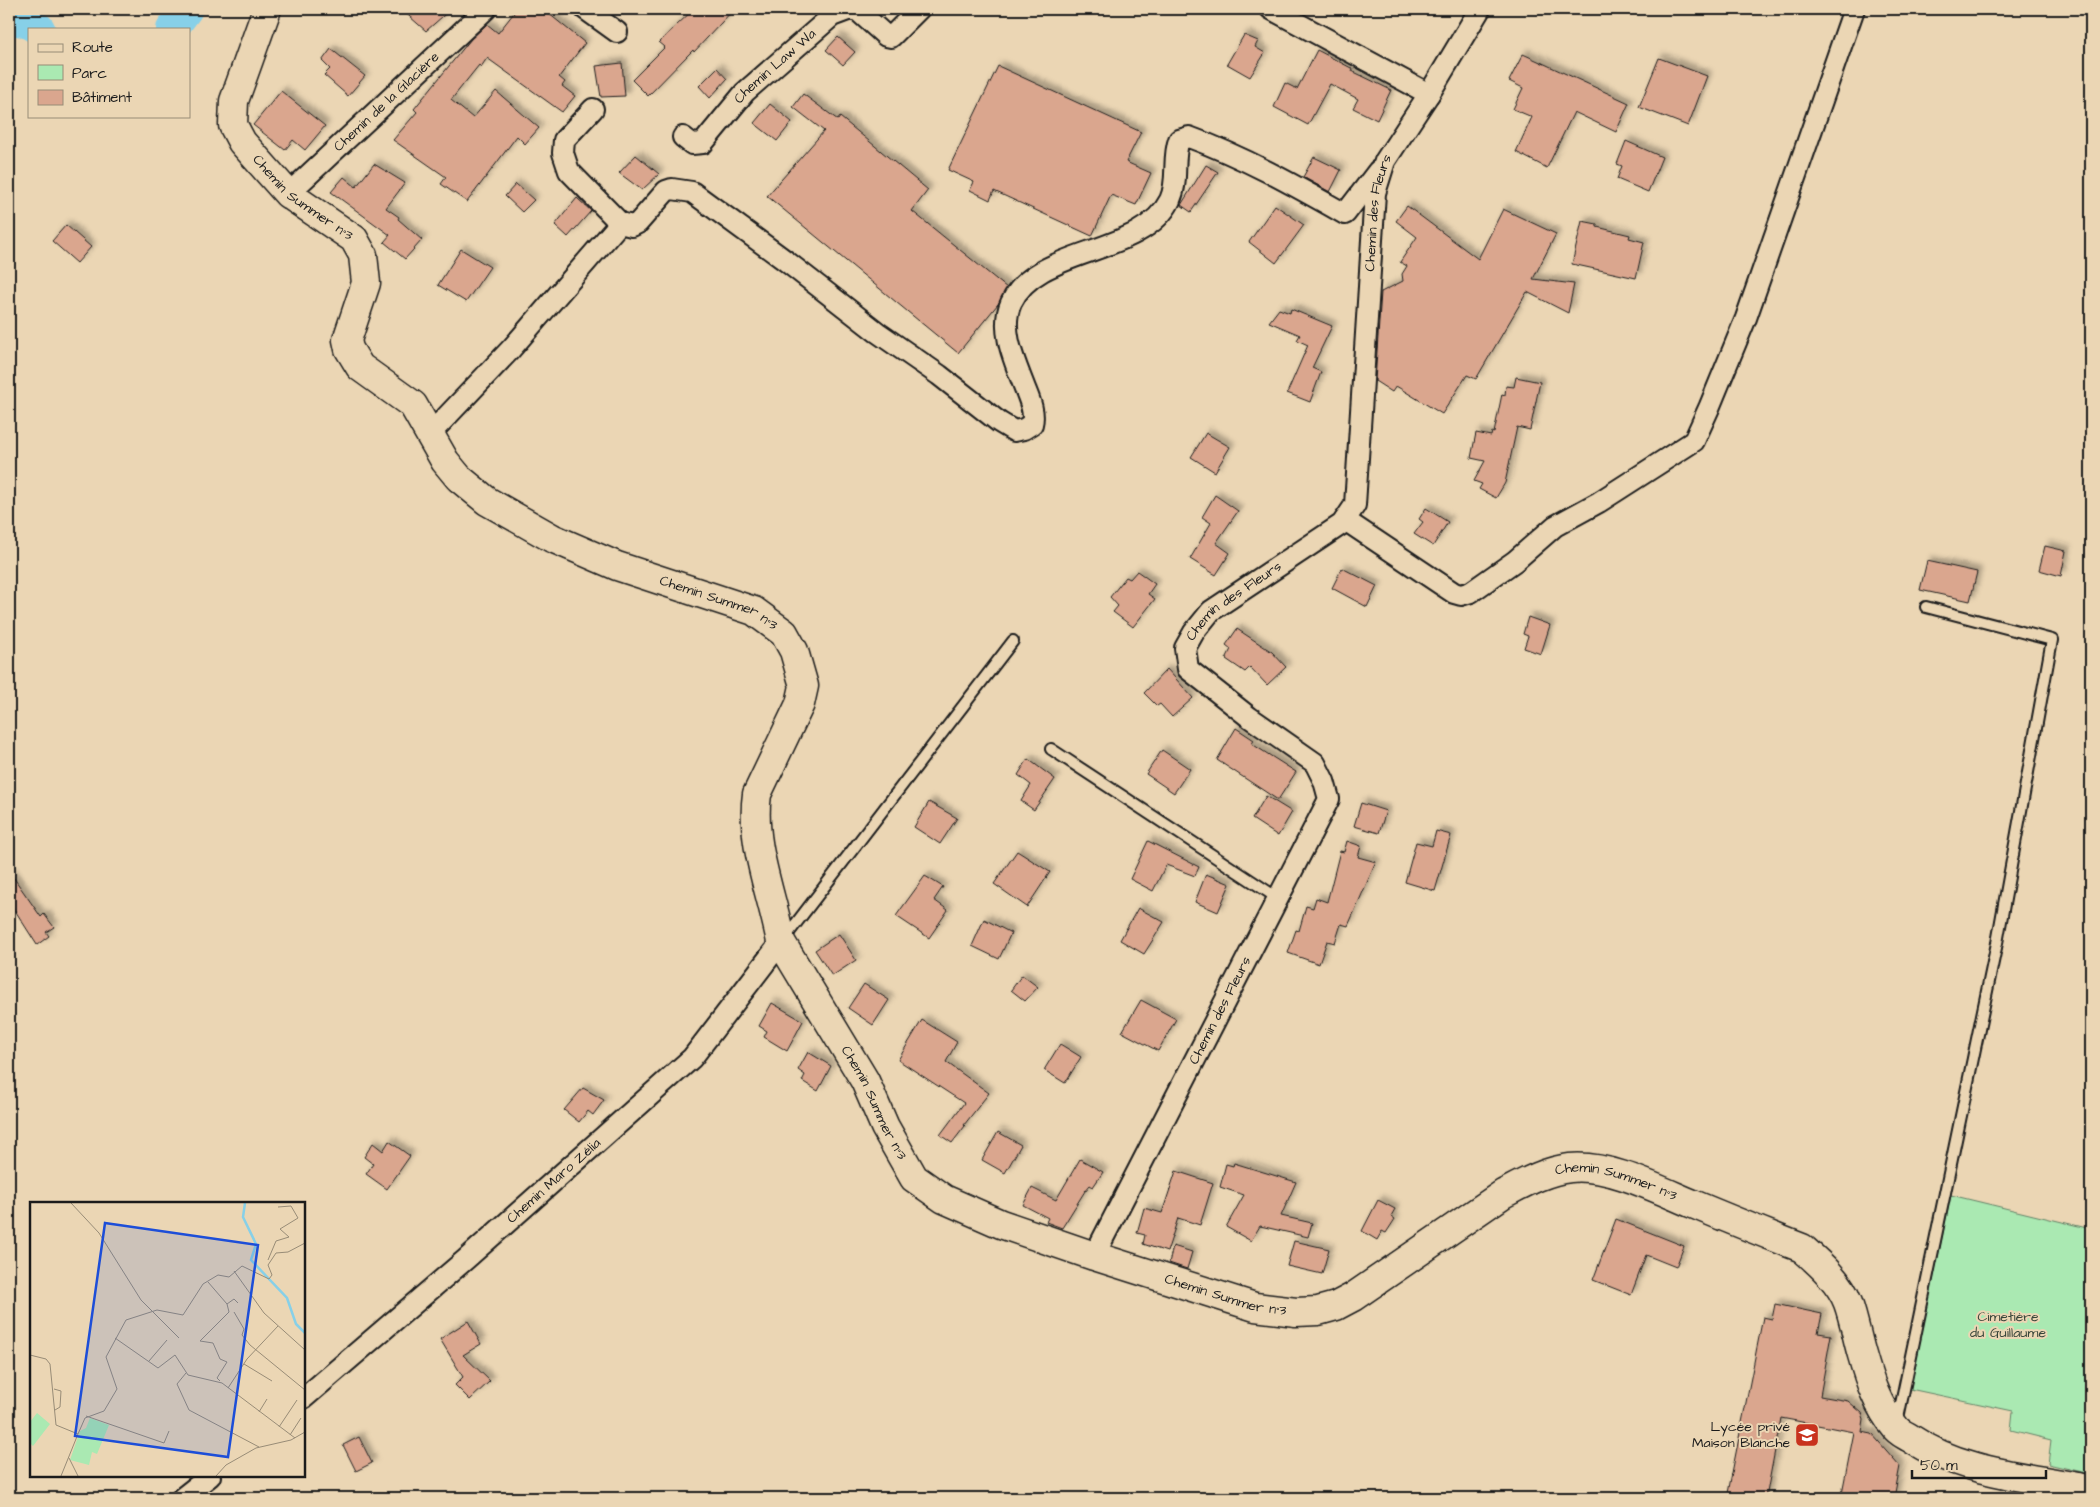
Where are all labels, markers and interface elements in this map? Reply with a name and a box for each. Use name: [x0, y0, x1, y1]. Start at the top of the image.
street label: Chemin Law Wa: [729, 24, 821, 108]
legend: [28, 28, 190, 118]
text: Route: [72, 37, 113, 58]
street label: Chemin de la Glacière: [329, 47, 444, 156]
text: Parc: [72, 63, 107, 84]
text: Bâtiment: [72, 87, 132, 108]
street label: Chemin Summer n°3: [248, 150, 357, 245]
street label: Chemin des Fleurs: [1360, 150, 1397, 272]
street label: Chemin des Fleurs: [1181, 557, 1286, 645]
street label: Chemin Summer n°3: [657, 571, 782, 635]
street label: Chemin des Fleurs: [1184, 953, 1256, 1068]
street label: Chemin Summer n°3: [836, 1042, 912, 1164]
street label: Chemin Maro Zélia: [502, 1134, 605, 1228]
street label: Chemin Summer n°3: [1553, 1157, 1680, 1206]
inset map: [30, 1202, 305, 1477]
street label: Chemin Summer n°3: [1162, 1269, 1288, 1321]
park label: Cimetière du Guillaume: [1970, 1307, 2046, 1343]
place label: Lycée privé Maison Blanche: [1692, 1417, 1790, 1453]
school or university icon: Lycée privé Maison Blanche: [1794, 1422, 1820, 1448]
scale bar: [1912, 1447, 2046, 1479]
text: 50 m: [1920, 1455, 1958, 1476]

